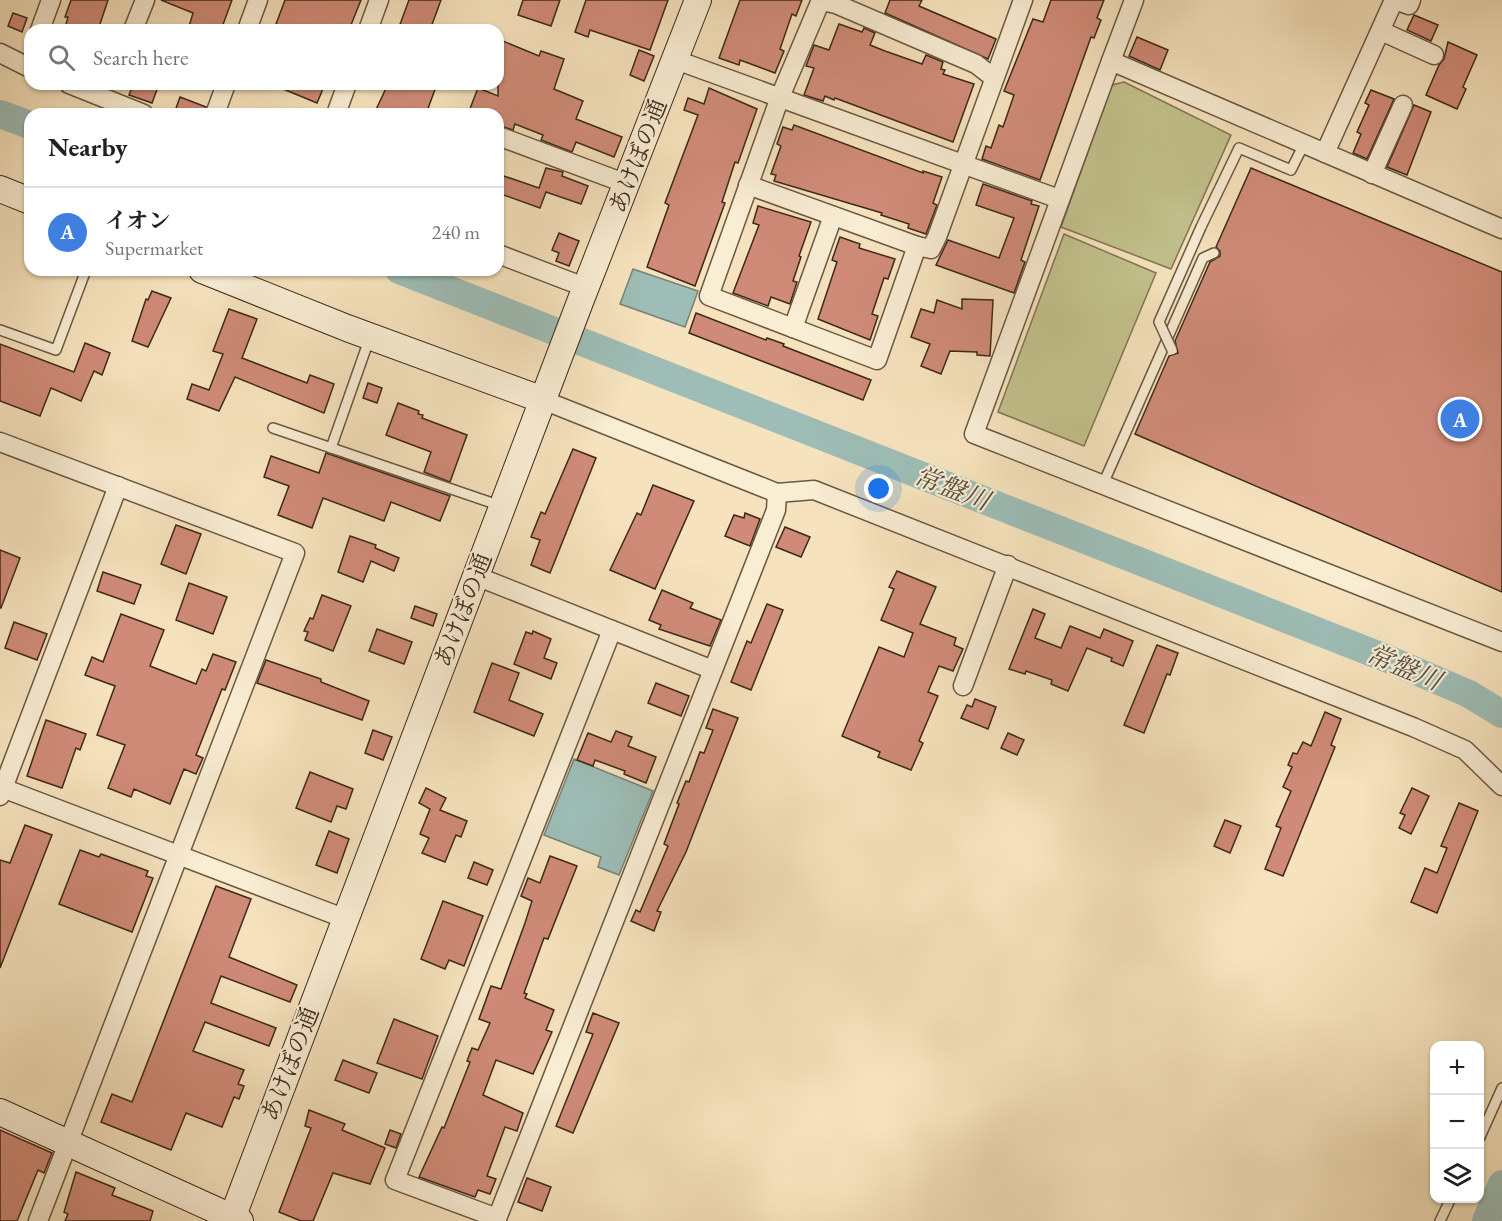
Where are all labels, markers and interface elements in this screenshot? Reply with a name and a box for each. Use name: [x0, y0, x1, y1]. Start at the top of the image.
search box: [24, 24, 504, 90]
icon: search: [45, 41, 78, 74]
text: Search here: [93, 43, 188, 72]
street label: あけぼの通: [602, 94, 674, 217]
text: Nearby: [48, 130, 128, 164]
text: イオン: [105, 206, 170, 235]
text: A: [60, 219, 75, 245]
text: 240 m: [432, 219, 480, 245]
text: Supermarket: [105, 235, 203, 261]
pin: A: [1440, 396, 1480, 442]
water label: 常盤川: [909, 458, 997, 519]
your location: [864, 474, 893, 503]
street label: あけぼの通: [427, 548, 499, 671]
water label: 常盤川: [1361, 636, 1449, 699]
street label: あけぼの通: [254, 1002, 326, 1125]
map controls: [1430, 1041, 1484, 1203]
button: +: [1430, 1041, 1484, 1095]
button: −: [1430, 1095, 1484, 1149]
button: layers: [1430, 1149, 1484, 1203]

